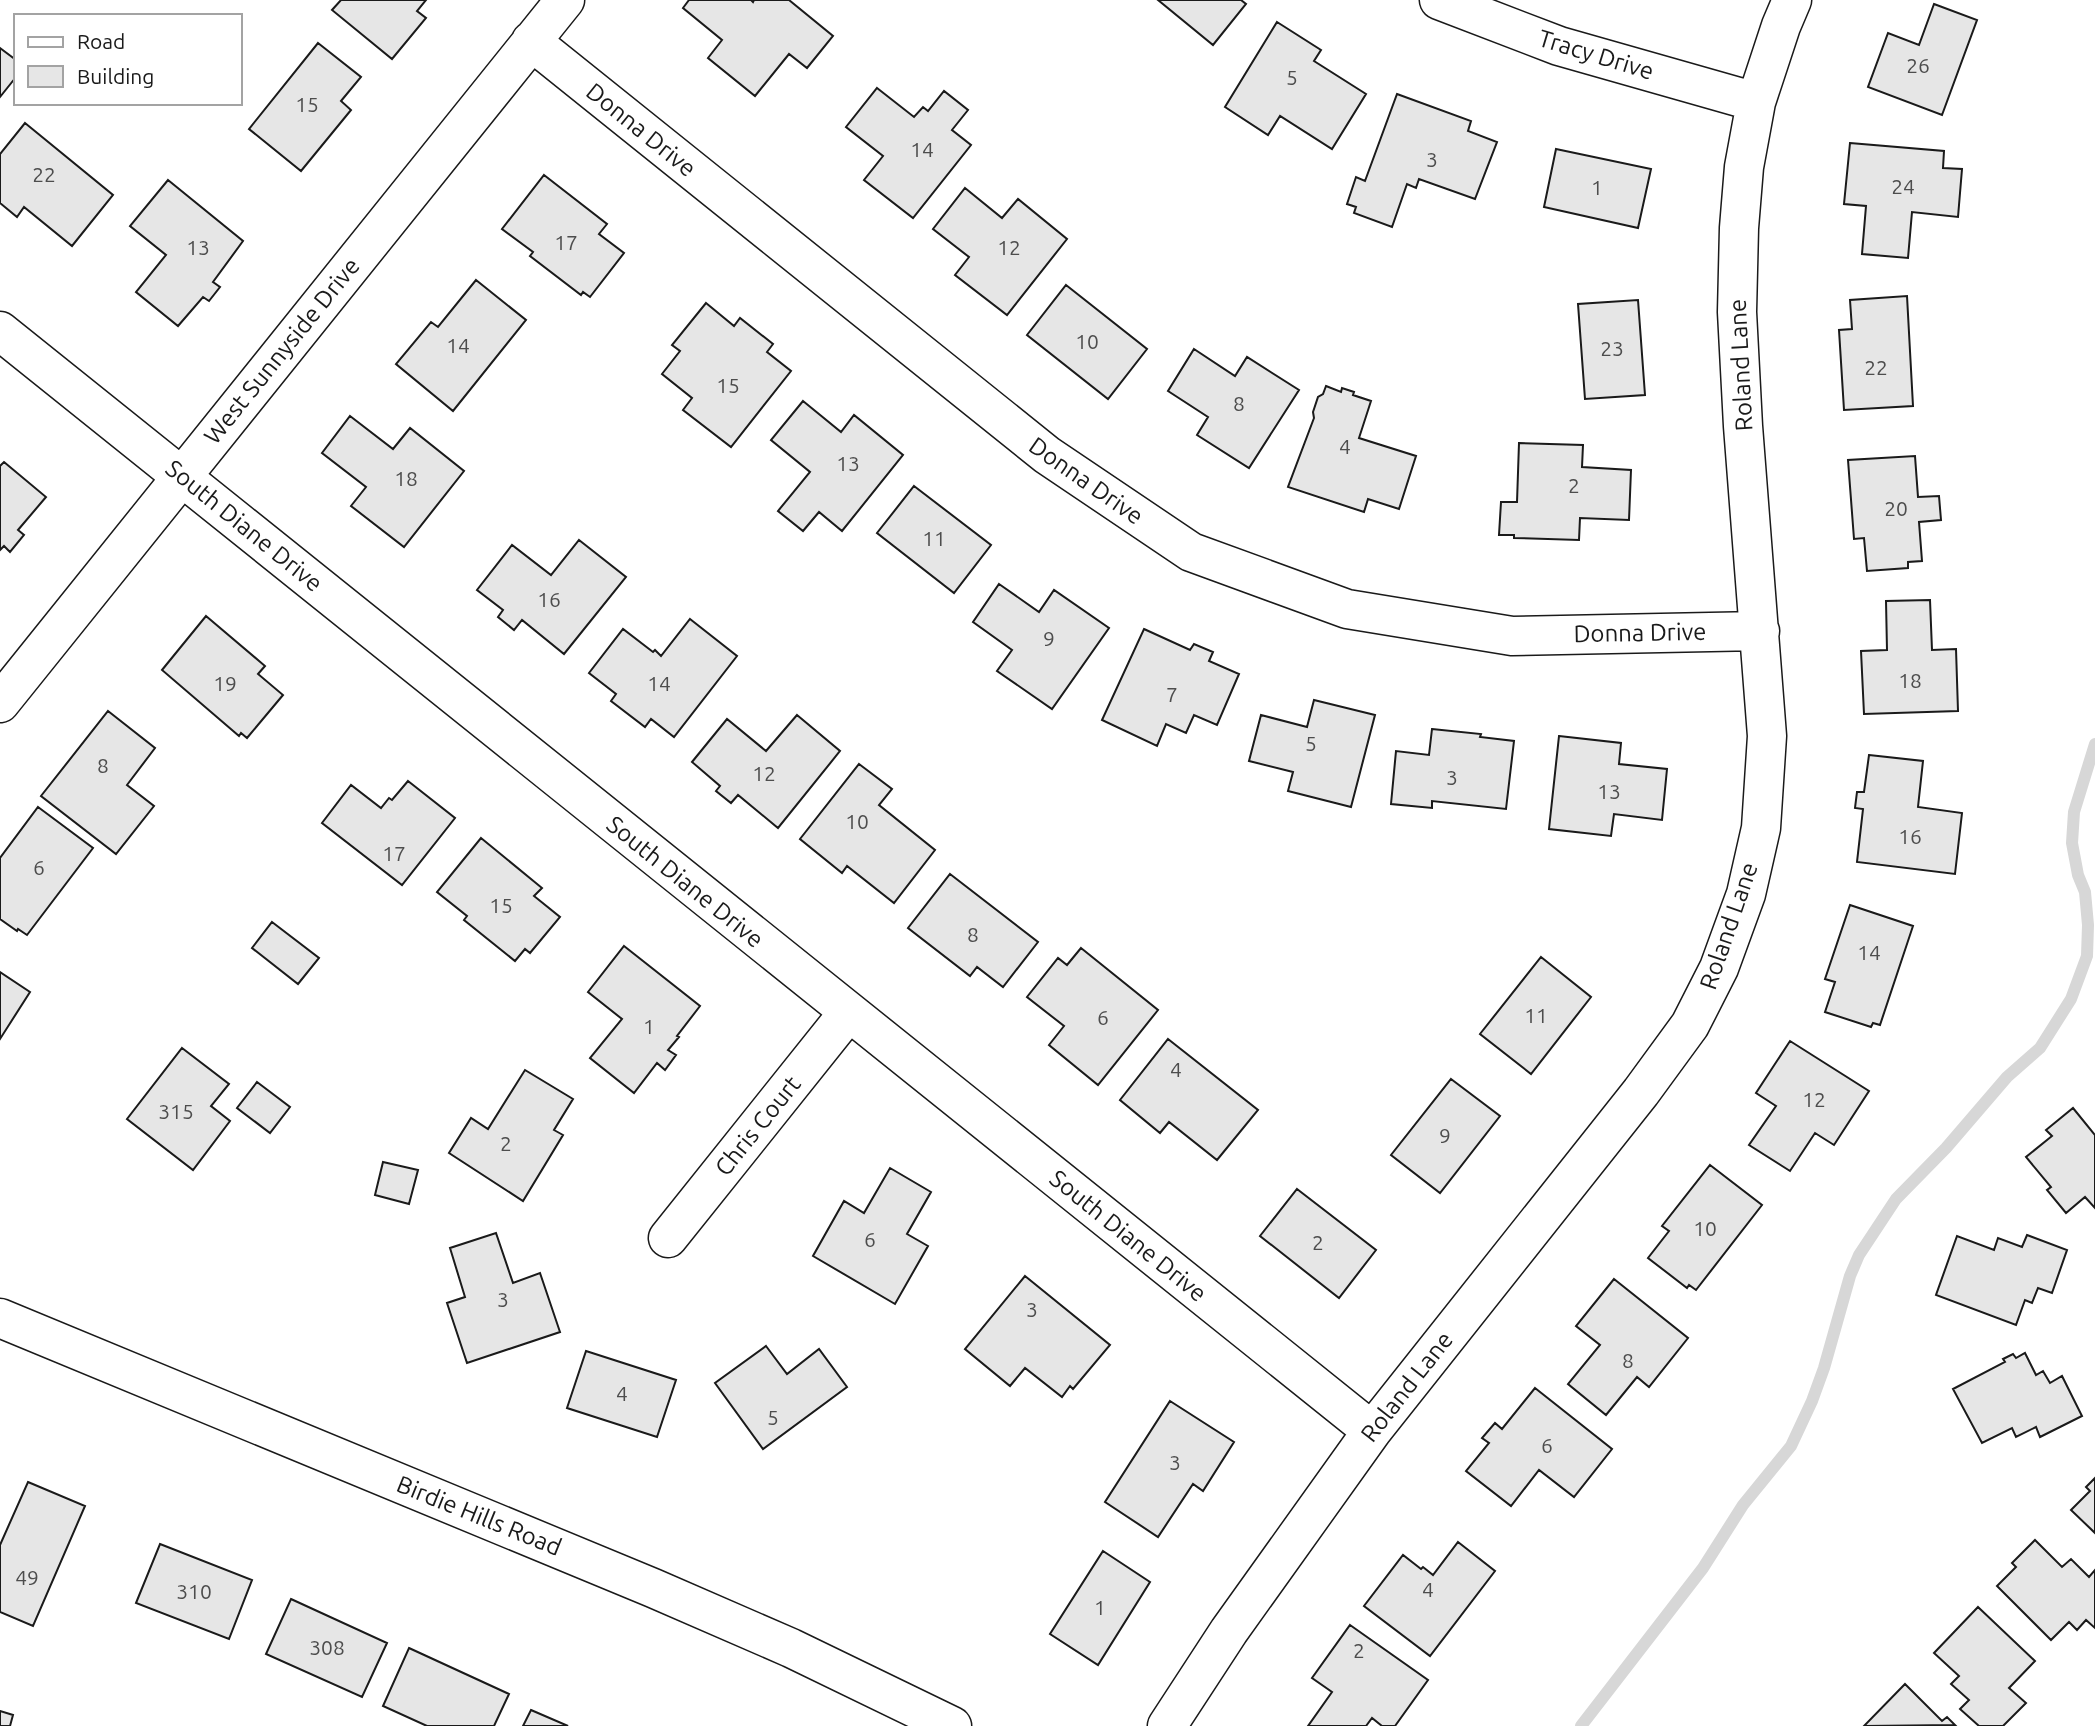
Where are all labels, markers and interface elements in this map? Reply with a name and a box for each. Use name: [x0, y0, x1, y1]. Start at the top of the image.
legend: [14, 14, 242, 105]
street label: Tracy Drive: [1535, 24, 1657, 85]
text: Road: [77, 29, 125, 53]
house number: 26: [1906, 53, 1930, 77]
text: Building: [77, 64, 154, 88]
house number: 5: [1286, 65, 1298, 89]
street label: Donna Drive: [581, 77, 701, 182]
house number: 15: [295, 92, 319, 116]
house number: 14: [910, 137, 934, 161]
house number: 3: [1426, 147, 1438, 171]
house number: 22: [32, 162, 56, 186]
house number: 24: [1891, 174, 1915, 198]
house number: 1: [1591, 175, 1603, 199]
house number: 17: [554, 230, 578, 254]
house number: 13: [186, 235, 210, 259]
house number: 12: [997, 235, 1021, 259]
street label: West Sunnyside Drive: [198, 252, 365, 449]
street label: Roland Lane: [1724, 298, 1757, 432]
house number: 10: [1075, 329, 1099, 353]
house number: 14: [446, 333, 470, 357]
house number: 23: [1600, 336, 1624, 360]
house number: 22: [1864, 355, 1888, 379]
house number: 15: [716, 373, 740, 397]
house number: 8: [1233, 391, 1245, 415]
street label: Donna Drive: [1024, 431, 1148, 530]
house number: 4: [1339, 434, 1351, 458]
house number: 13: [836, 451, 860, 475]
street label: South Diane Drive: [161, 454, 328, 597]
house number: 18: [394, 466, 418, 490]
house number: 2: [1568, 473, 1580, 497]
house number: 20: [1884, 496, 1908, 520]
house number: 11: [922, 526, 946, 550]
house number: 16: [537, 587, 561, 611]
street label: Donna Drive: [1573, 618, 1707, 647]
house number: 9: [1043, 626, 1055, 650]
house number: 18: [1898, 668, 1922, 692]
house number: 19: [213, 671, 237, 695]
house number: 14: [647, 671, 671, 695]
house number: 7: [1166, 682, 1178, 706]
house number: 5: [1305, 731, 1317, 755]
house number: 8: [97, 753, 109, 777]
house number: 12: [752, 761, 776, 785]
house number: 3: [1446, 765, 1458, 789]
house number: 13: [1597, 779, 1621, 803]
house number: 10: [845, 809, 869, 833]
street label: South Diane Drive: [602, 810, 769, 953]
house number: 16: [1898, 824, 1922, 848]
house number: 17: [382, 841, 406, 865]
house number: 6: [33, 855, 45, 879]
street label: Roland Lane: [1694, 859, 1763, 993]
house number: 15: [489, 893, 513, 917]
house number: 8: [967, 922, 979, 946]
house number: 14: [1857, 940, 1881, 964]
house number: 11: [1524, 1003, 1548, 1027]
house number: 6: [1097, 1005, 1109, 1029]
house number: 1: [643, 1014, 655, 1038]
house number: 4: [1170, 1057, 1182, 1081]
street label: Chris Court: [709, 1070, 806, 1181]
house number: 12: [1802, 1087, 1826, 1111]
house number: 315: [158, 1099, 194, 1123]
house number: 9: [1439, 1123, 1451, 1147]
house number: 2: [500, 1131, 512, 1155]
street label: South Diane Drive: [1045, 1164, 1212, 1307]
house number: 10: [1693, 1216, 1717, 1240]
house number: 6: [864, 1227, 876, 1251]
house number: 2: [1312, 1230, 1324, 1254]
house number: 3: [497, 1287, 509, 1311]
house number: 3: [1026, 1297, 1038, 1321]
street label: Roland Lane: [1355, 1326, 1458, 1447]
house number: 8: [1622, 1348, 1634, 1372]
house number: 4: [616, 1381, 628, 1405]
house number: 5: [767, 1405, 779, 1429]
house number: 6: [1541, 1433, 1553, 1457]
house number: 3: [1169, 1450, 1181, 1474]
street label: Birdie Hills Road: [393, 1470, 565, 1561]
house number: 49: [15, 1565, 39, 1589]
house number: 4: [1422, 1577, 1434, 1601]
house number: 310: [176, 1579, 212, 1603]
house number: 1: [1094, 1595, 1106, 1619]
house number: 308: [309, 1635, 345, 1659]
house number: 2: [1353, 1638, 1365, 1662]

